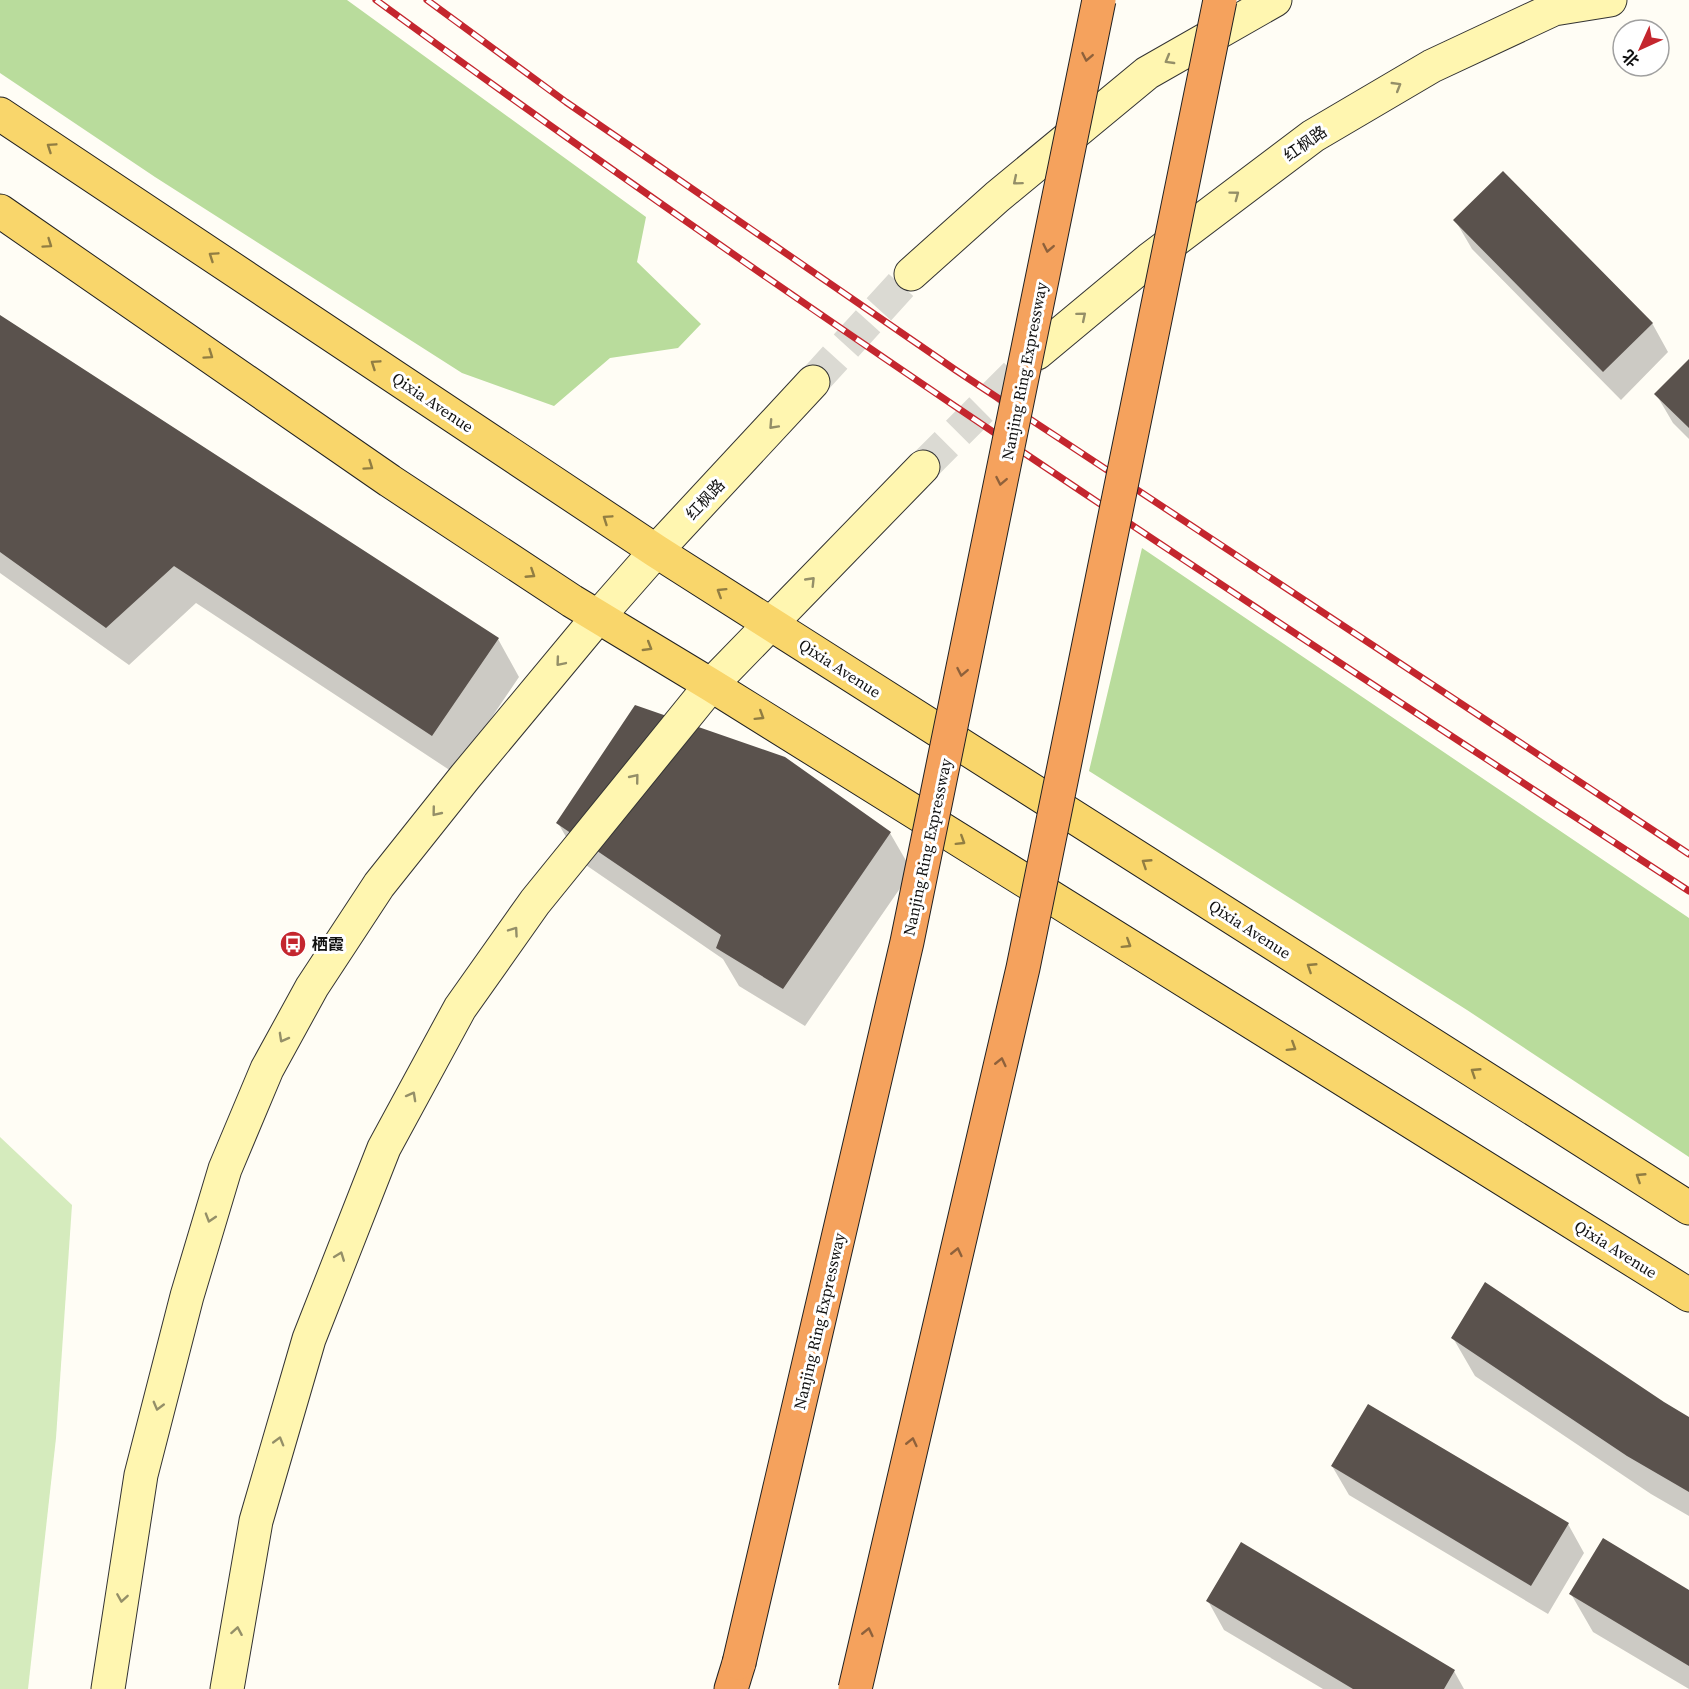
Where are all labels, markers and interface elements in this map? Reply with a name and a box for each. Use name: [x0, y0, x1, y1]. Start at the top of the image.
north arrow: [1611, 18, 1671, 78]
text: 北: [1617, 45, 1644, 72]
one-way arrow: [1081, 52, 1094, 62]
one-way arrow: [1165, 53, 1175, 64]
one-way arrow: [1391, 82, 1401, 94]
street label: 红枫路: [1279, 120, 1331, 166]
one-way arrow: [46, 144, 57, 155]
one-way arrow: [1013, 174, 1024, 185]
one-way arrow: [1228, 191, 1239, 202]
one-way arrow: [41, 237, 52, 248]
one-way arrow: [1042, 243, 1055, 253]
one-way arrow: [209, 251, 219, 263]
street label: Nanjing Ring Expressway: [996, 279, 1052, 462]
one-way arrow: [1075, 312, 1086, 323]
one-way arrow: [202, 348, 213, 359]
one-way arrow: [371, 360, 382, 371]
street label: Qixia Avenue: [388, 367, 478, 437]
one-way arrow: [769, 418, 780, 429]
one-way arrow: [362, 459, 373, 470]
street label: 红枫路: [681, 474, 729, 524]
one-way arrow: [995, 475, 1008, 485]
one-way arrow: [603, 514, 613, 526]
one-way arrow: [525, 567, 536, 578]
one-way arrow: [804, 578, 815, 589]
one-way arrow: [717, 587, 727, 599]
street label: Qixia Avenue: [795, 633, 885, 703]
one-way arrow: [642, 640, 652, 651]
one-way arrow: [557, 655, 568, 666]
one-way arrow: [956, 666, 969, 676]
one-way arrow: [754, 708, 764, 720]
street label: Nanjing Ring Expressway: [897, 755, 957, 938]
one-way arrow: [628, 774, 639, 785]
one-way arrow: [433, 806, 444, 817]
one-way arrow: [954, 834, 965, 845]
one-way arrow: [1142, 858, 1152, 870]
street label: Qixia Avenue: [1205, 894, 1295, 964]
one-way arrow: [507, 927, 518, 938]
bus stop icon: 栖霞: [278, 929, 308, 959]
place label: 栖霞: [312, 933, 344, 955]
one-way arrow: [1121, 937, 1131, 949]
one-way arrow: [1307, 963, 1317, 975]
one-way arrow: [279, 1032, 290, 1042]
one-way arrow: [1286, 1040, 1296, 1052]
one-way arrow: [994, 1058, 1007, 1068]
one-way arrow: [1471, 1068, 1481, 1080]
one-way arrow: [405, 1092, 416, 1103]
one-way arrow: [1636, 1173, 1647, 1184]
one-way arrow: [205, 1212, 217, 1223]
street label: Qixia Avenue: [1570, 1215, 1662, 1283]
street label: Nanjing Ring Expressway: [788, 1230, 850, 1412]
one-way arrow: [949, 1247, 962, 1257]
one-way arrow: [333, 1251, 345, 1262]
one-way arrow: [153, 1401, 166, 1411]
one-way arrow: [272, 1436, 284, 1447]
one-way arrow: [905, 1437, 918, 1447]
one-way arrow: [116, 1593, 128, 1602]
one-way arrow: [230, 1627, 243, 1637]
one-way arrow: [861, 1627, 874, 1637]

